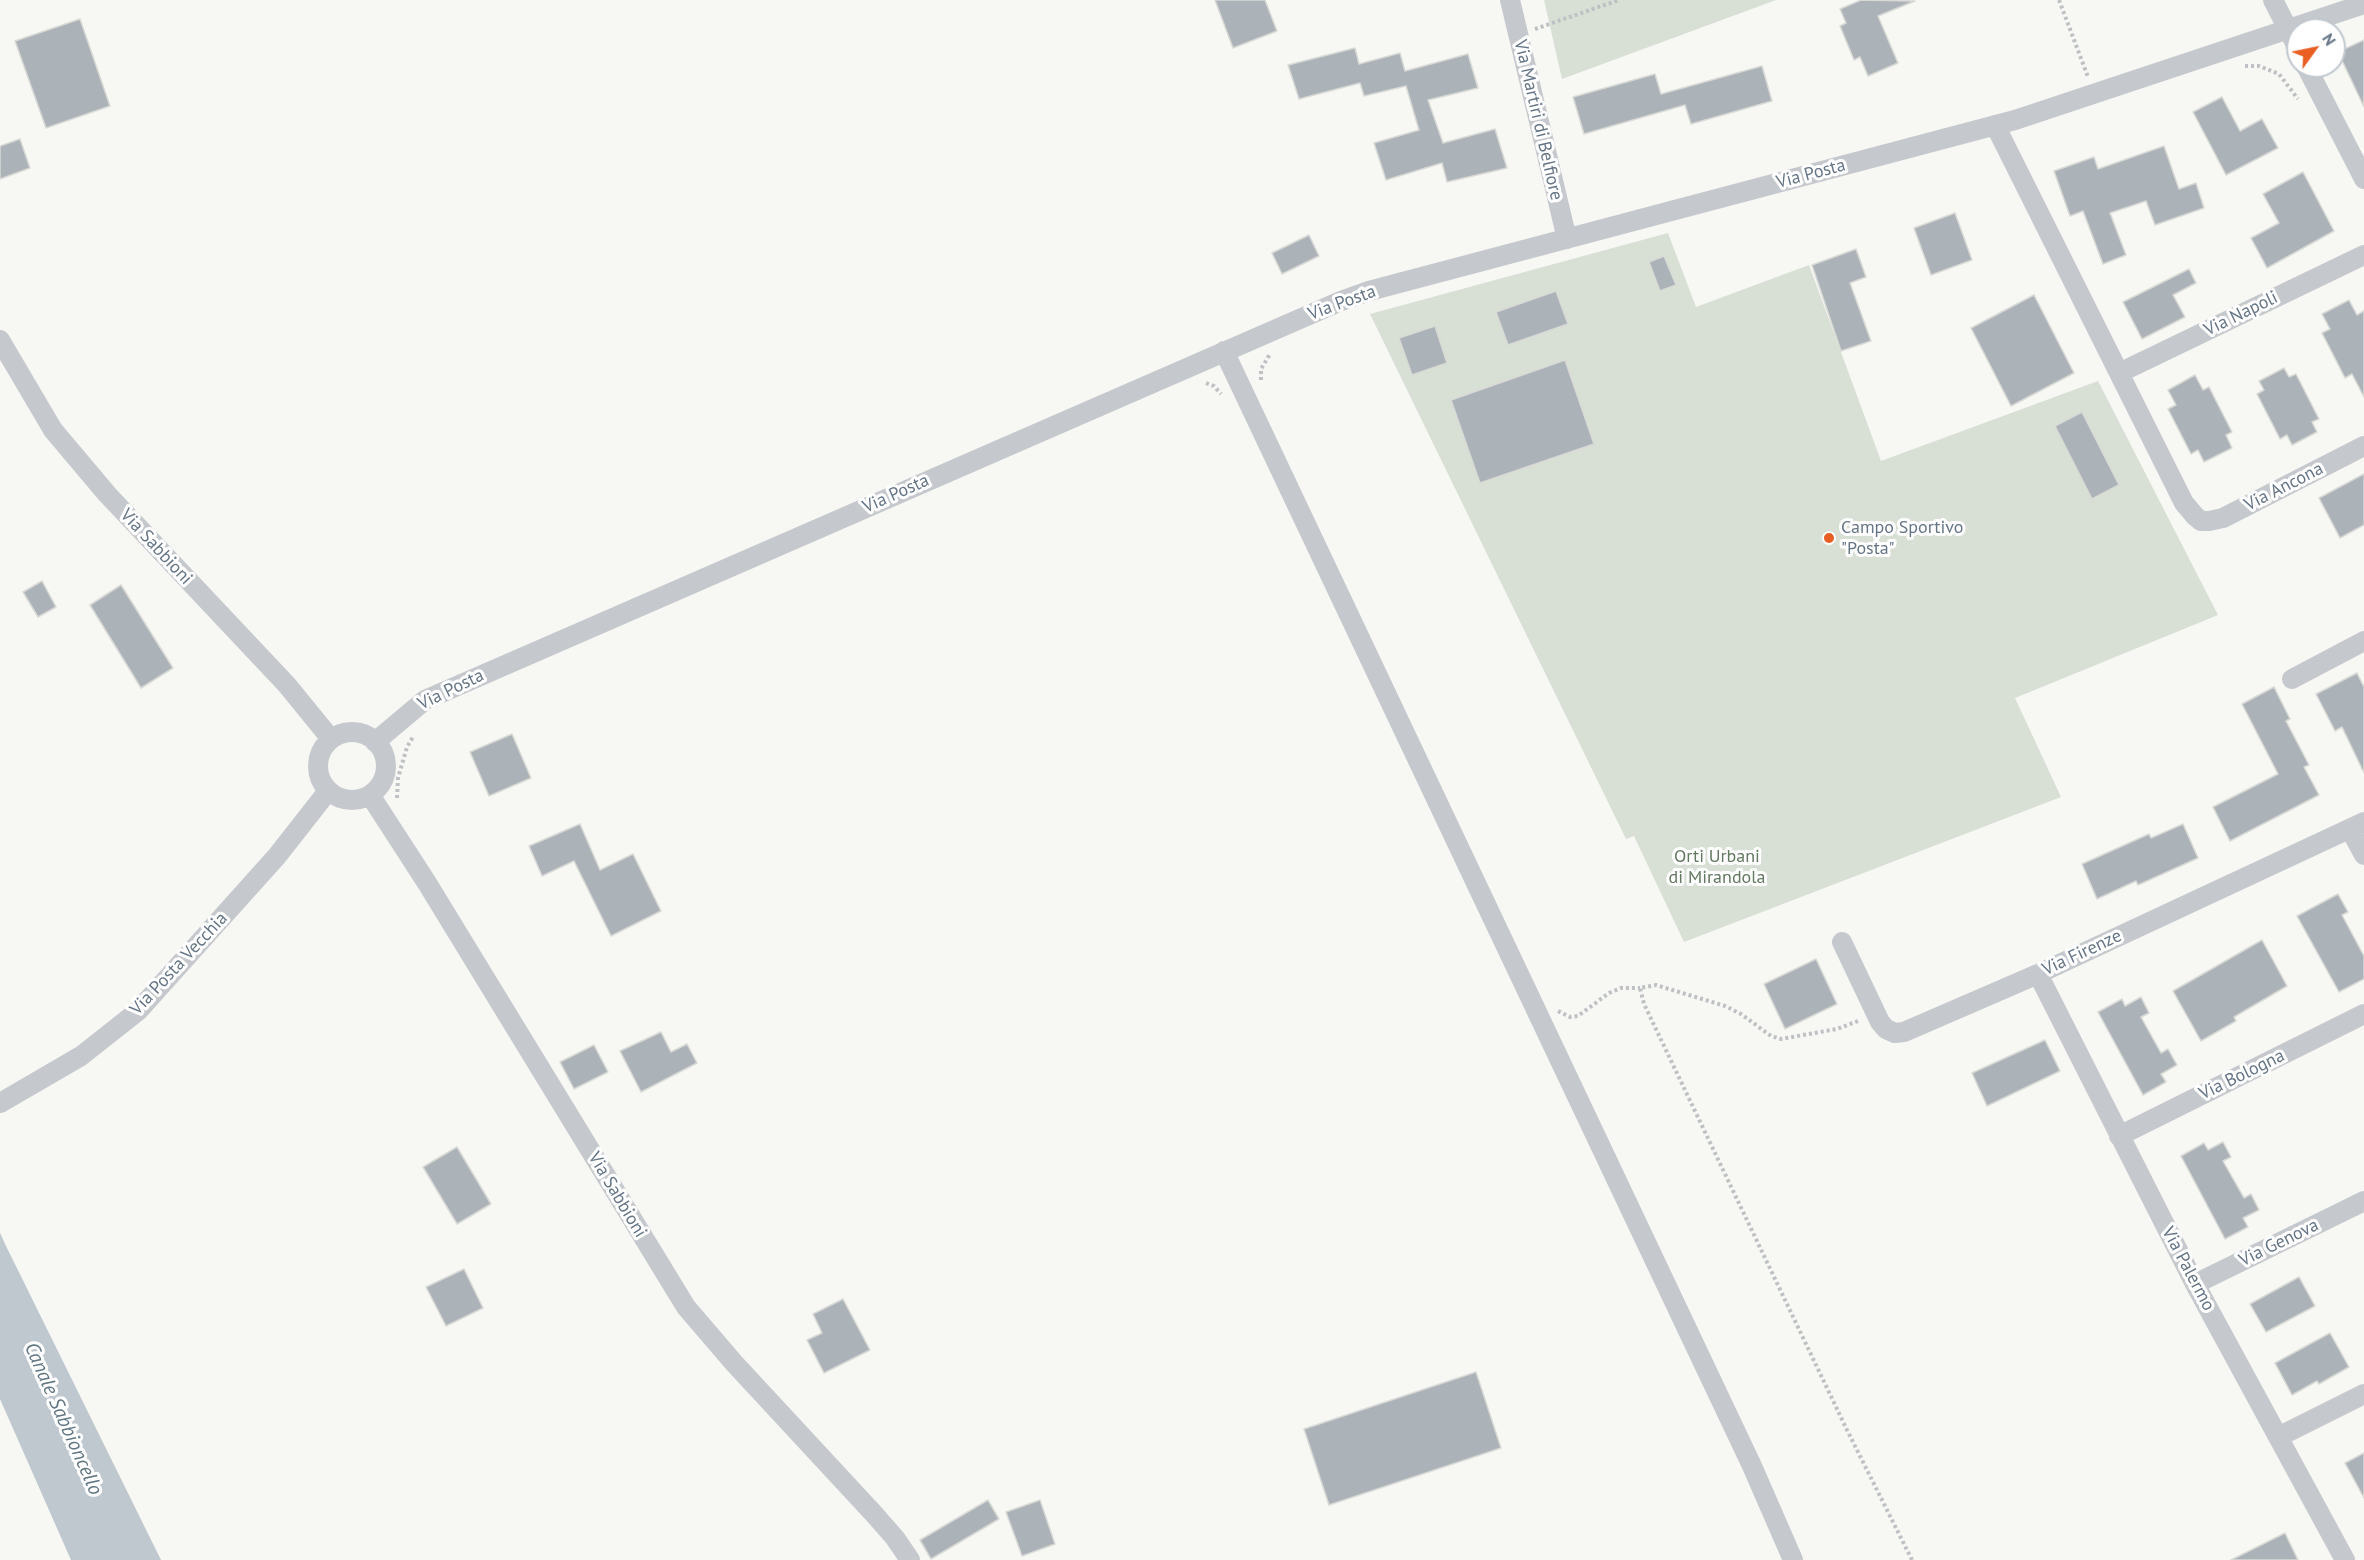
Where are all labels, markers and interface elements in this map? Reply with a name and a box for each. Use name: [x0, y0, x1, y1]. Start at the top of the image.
north arrow: [2286, 18, 2346, 78]
text: N: [2318, 29, 2341, 49]
street label: Via Martiri di Belfiore: [1509, 38, 1567, 202]
street label: Via Posta: [1774, 154, 1848, 194]
street label: Via Posta: [1305, 281, 1379, 325]
street label: Via Napoli: [2201, 287, 2281, 341]
street label: Via Ancona: [2241, 458, 2327, 516]
street label: Via Posta: [859, 470, 933, 518]
street label: Via Sabbioni: [115, 505, 197, 589]
place label: Campo Sportivo "Posta": [1841, 517, 1963, 560]
marker: Campo Sportivo "Posta": [1822, 531, 1836, 545]
street label: Via Posta: [415, 665, 487, 715]
park label: Orti Urbani di Mirandola: [1669, 846, 1765, 888]
street label: Via Posta Vecchia: [126, 908, 232, 1020]
street label: Via Firenze: [2039, 925, 2125, 981]
street label: Via Bologna: [2196, 1045, 2288, 1105]
street label: Via Sabbioni: [583, 1148, 651, 1242]
street label: Via Genova: [2236, 1214, 2322, 1272]
street label: Via Palermo: [2157, 1223, 2219, 1315]
water label: Canale Sabbioncello: [19, 1339, 107, 1499]

